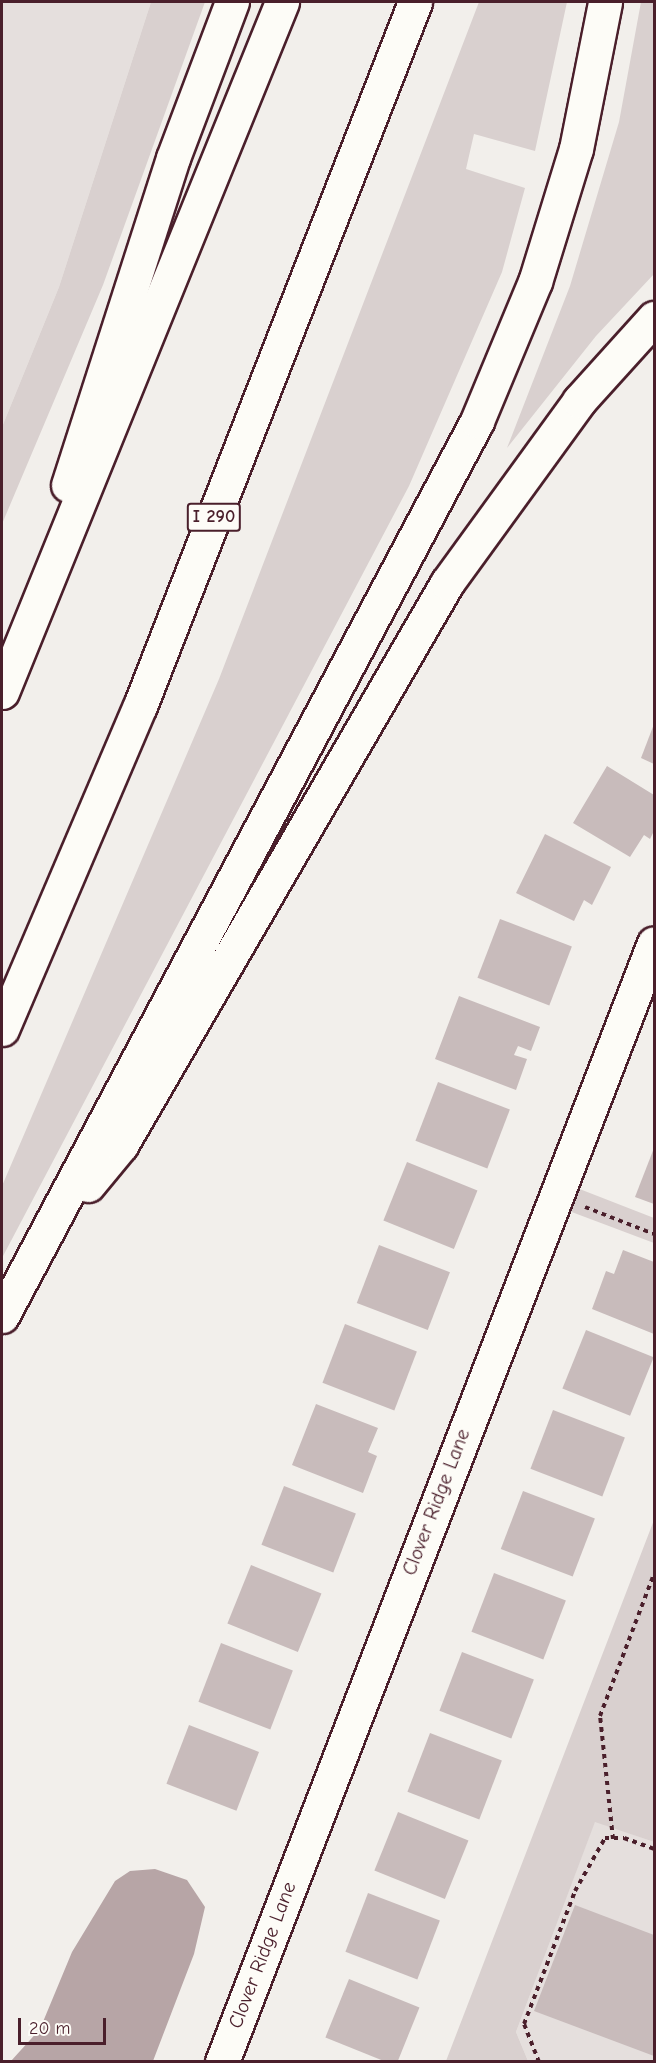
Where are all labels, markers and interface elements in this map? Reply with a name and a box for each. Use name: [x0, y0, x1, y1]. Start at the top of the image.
road number: I 290: [186, 502, 242, 532]
street label: Clover Ridge Lane: [397, 1425, 475, 1579]
street label: Clover Ridge Lane: [223, 1878, 301, 2032]
scale bar: [21, 2006, 110, 2044]
text: 20 m: [29, 2018, 70, 2039]

